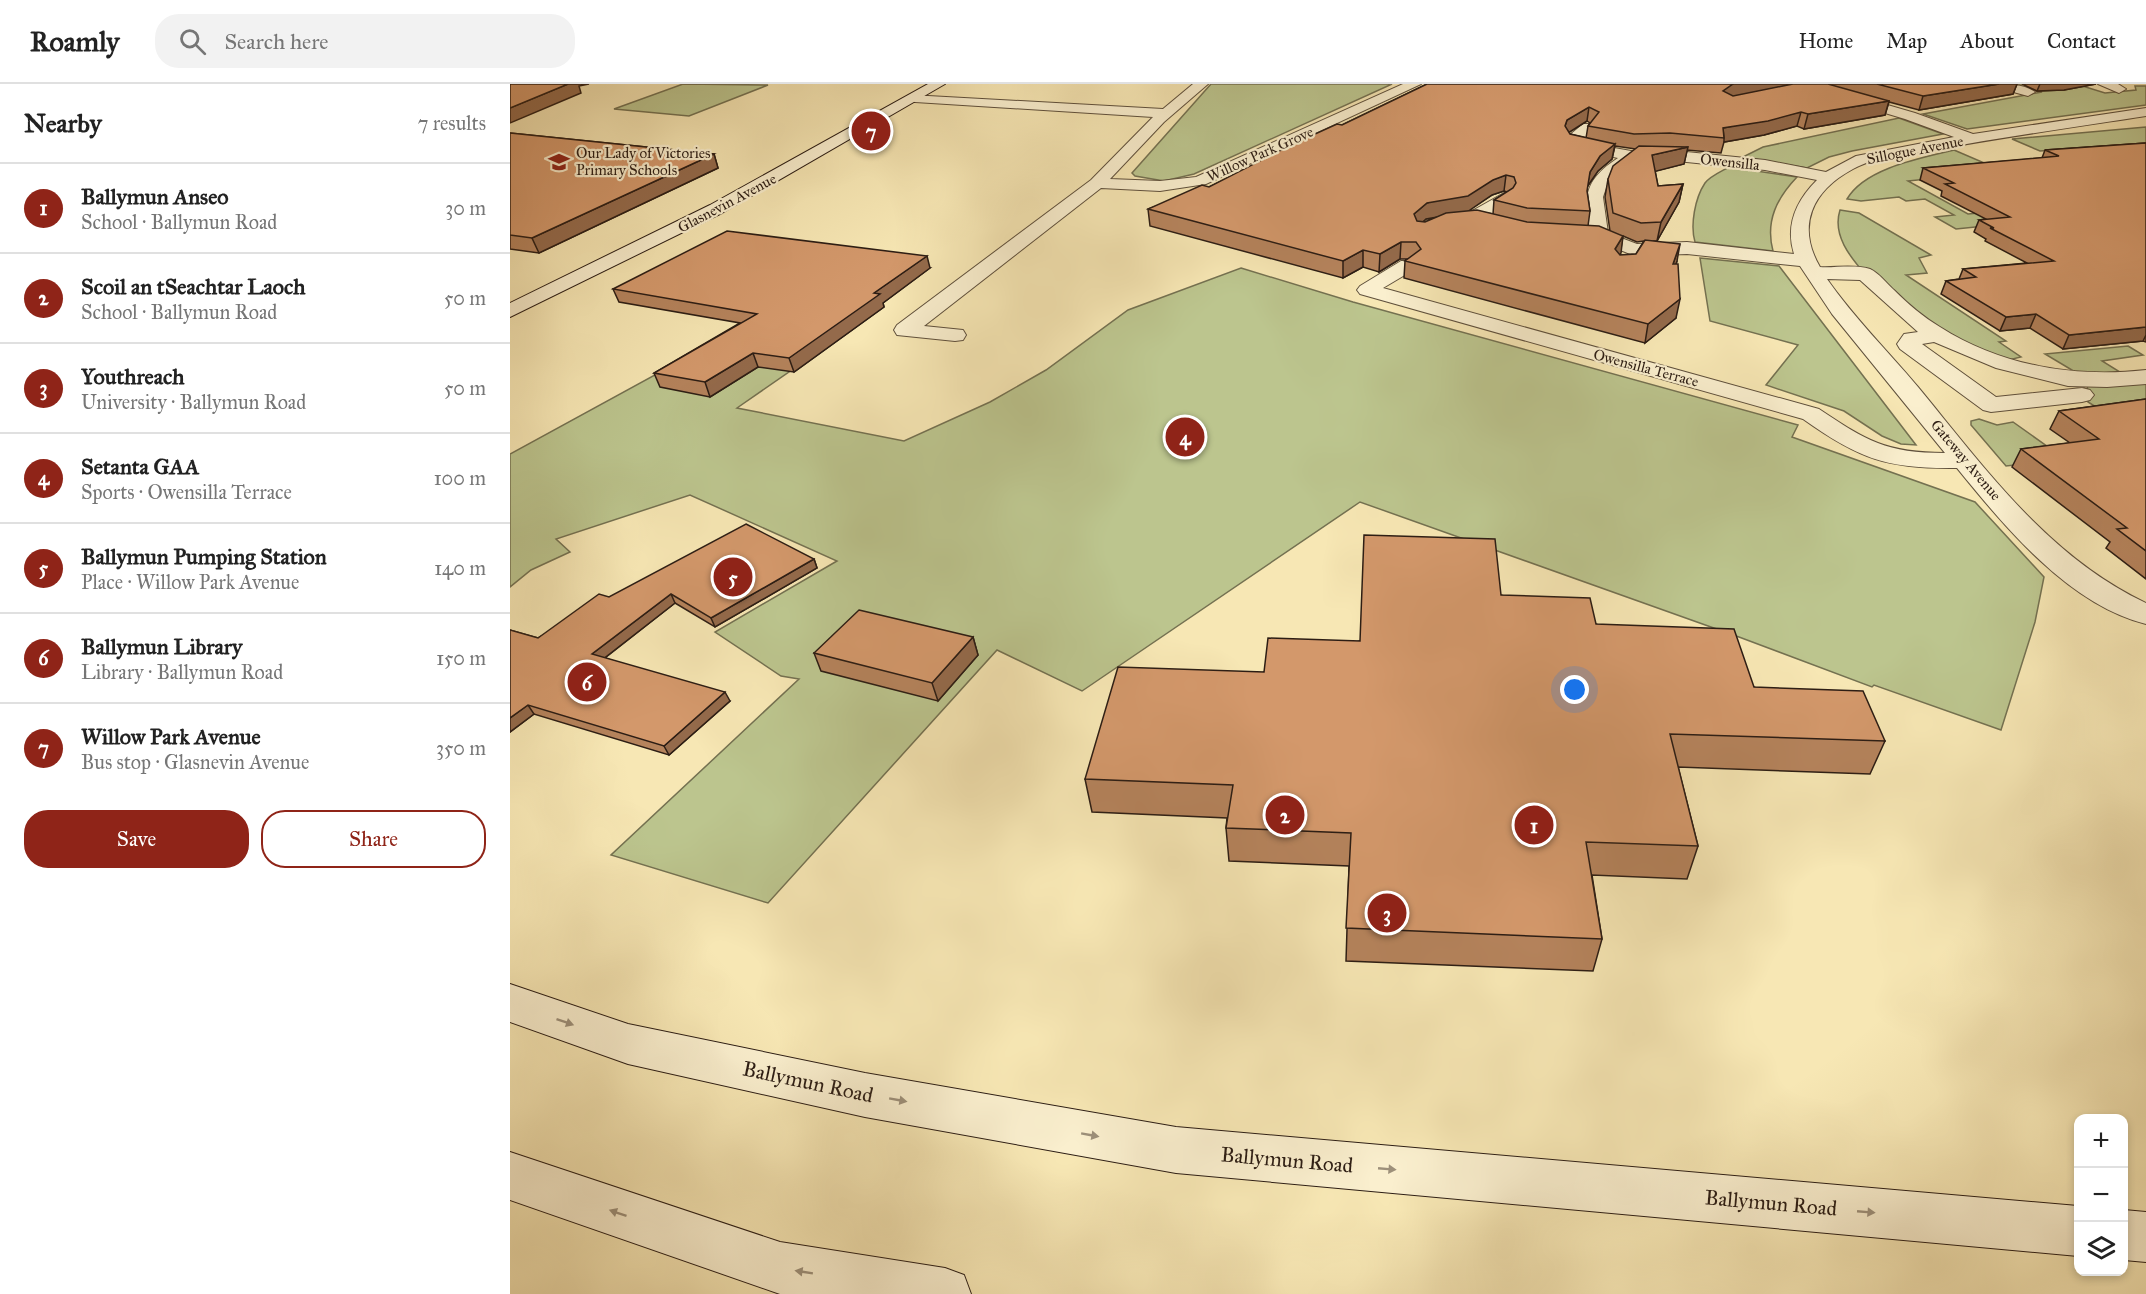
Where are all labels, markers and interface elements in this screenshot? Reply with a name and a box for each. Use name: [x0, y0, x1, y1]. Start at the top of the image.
search box: [155, 14, 575, 68]
text: Roamly: [30, 24, 119, 59]
icon: search: [176, 25, 209, 58]
text: Search here: [224, 28, 328, 55]
text: Home: [1798, 28, 1853, 54]
text: Map: [1886, 28, 1927, 54]
text: About: [1960, 28, 2014, 54]
text: Contact: [2047, 28, 2116, 54]
text: Nearby: [24, 107, 102, 139]
pin: 7: [852, 108, 890, 154]
text: 7 results: [418, 111, 486, 135]
street label: Willow Park Grove: [1204, 122, 1316, 186]
street label: Sillogue Avenue: [1865, 132, 1965, 168]
place label: Our Lady of Victories Primary Schools: [576, 144, 710, 179]
school or university icon: Our Lady of Victories Primary Schools: [547, 150, 571, 174]
street label: Owensilla: [1699, 150, 1761, 174]
street label: Glasnevin Avenue: [675, 169, 779, 237]
text: Ballymun Anseo: [81, 183, 229, 210]
text: 1: [40, 196, 47, 220]
text: 30 m: [445, 196, 486, 220]
text: School · Ballymun Road: [81, 210, 277, 234]
text: Scoil an tSeachtar Laoch: [81, 273, 306, 300]
text: 2: [39, 286, 48, 310]
text: 50 m: [444, 286, 486, 310]
text: School · Ballymun Road: [81, 300, 277, 324]
street label: Owensilla Terrace: [1591, 345, 1701, 391]
text: Youthreach: [81, 363, 185, 390]
text: 3: [40, 376, 48, 400]
text: 50 m: [444, 376, 486, 400]
text: University · Ballymun Road: [81, 390, 306, 414]
pin: 4: [1166, 414, 1204, 460]
street label: Gateway Avenue: [1927, 416, 2005, 504]
text: Setanta GAA: [81, 453, 199, 480]
text: 4: [38, 466, 49, 490]
text: 100 m: [434, 466, 486, 490]
text: Sports · Owensilla Terrace: [81, 480, 292, 504]
text: Ballymun Pumping Station: [81, 543, 327, 570]
pin: 5: [714, 554, 752, 600]
text: 5: [39, 556, 48, 580]
text: 140 m: [434, 556, 486, 580]
text: Place · Willow Park Avenue: [81, 570, 299, 594]
text: Ballymun Library: [81, 633, 242, 660]
text: 6: [38, 646, 49, 670]
text: 150 m: [436, 646, 486, 670]
text: Library · Ballymun Road: [81, 660, 283, 684]
pin: 6: [568, 660, 607, 704]
your location: [1560, 675, 1589, 704]
text: Willow Park Avenue: [81, 723, 261, 750]
text: 7: [38, 736, 49, 760]
text: 350 m: [436, 736, 486, 760]
text: Bus stop · Glasnevin Avenue: [81, 750, 309, 774]
pin: 2: [1266, 792, 1304, 838]
pin: 1: [1514, 802, 1554, 848]
button: Save: [24, 810, 249, 868]
button: Share: [261, 810, 486, 868]
pin: 3: [1368, 890, 1406, 936]
one-way arrow: [556, 1018, 574, 1028]
street label: Ballymun Road: [740, 1055, 876, 1109]
one-way arrow: [888, 1096, 907, 1105]
map controls: [2074, 1114, 2128, 1276]
button: +: [2074, 1114, 2128, 1168]
one-way arrow: [1080, 1131, 1099, 1140]
street label: Ballymun Road: [1220, 1141, 1355, 1179]
one-way arrow: [1378, 1164, 1397, 1174]
button: −: [2074, 1168, 2128, 1222]
street label: Ballymun Road: [1704, 1184, 1839, 1222]
one-way arrow: [609, 1207, 627, 1217]
one-way arrow: [1857, 1207, 1876, 1217]
button: layers: [2074, 1222, 2128, 1276]
one-way arrow: [794, 1267, 813, 1276]

